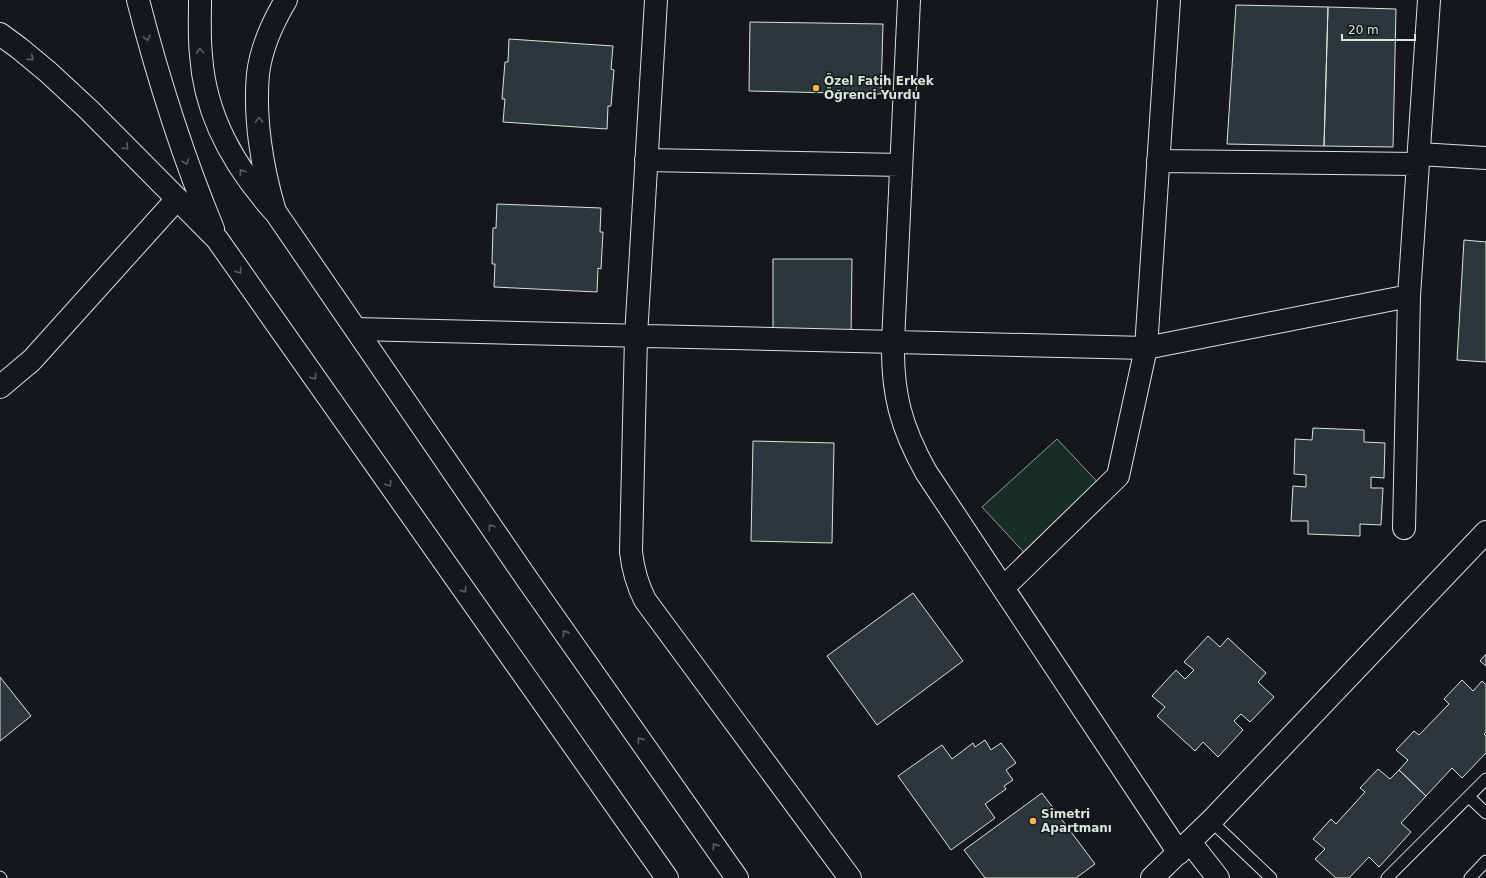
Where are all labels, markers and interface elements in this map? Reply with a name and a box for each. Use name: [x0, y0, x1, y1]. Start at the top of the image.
scale bar: [1342, 16, 1415, 42]
text: 20 m: [1348, 23, 1379, 37]
one-way arrow: [143, 35, 151, 41]
one-way arrow: [196, 48, 205, 54]
one-way arrow: [26, 54, 34, 61]
place label: Özel Fatih Erkek Öğrenci Yurdu: [824, 73, 935, 102]
marker: Özel Fatih Erkek Öğrenci Yurdu: [811, 83, 821, 93]
one-way arrow: [254, 117, 263, 123]
one-way arrow: [121, 142, 129, 150]
one-way arrow: [182, 158, 190, 165]
one-way arrow: [240, 169, 247, 176]
one-way arrow: [234, 267, 242, 274]
one-way arrow: [309, 373, 316, 380]
one-way arrow: [384, 479, 391, 486]
one-way arrow: [489, 524, 496, 531]
one-way arrow: [459, 586, 467, 593]
one-way arrow: [563, 631, 570, 638]
one-way arrow: [638, 737, 645, 744]
place label: Simetri Apartmanı: [1041, 807, 1112, 835]
marker: Simetri Apartmanı: [1028, 816, 1038, 826]
one-way arrow: [712, 843, 720, 850]

